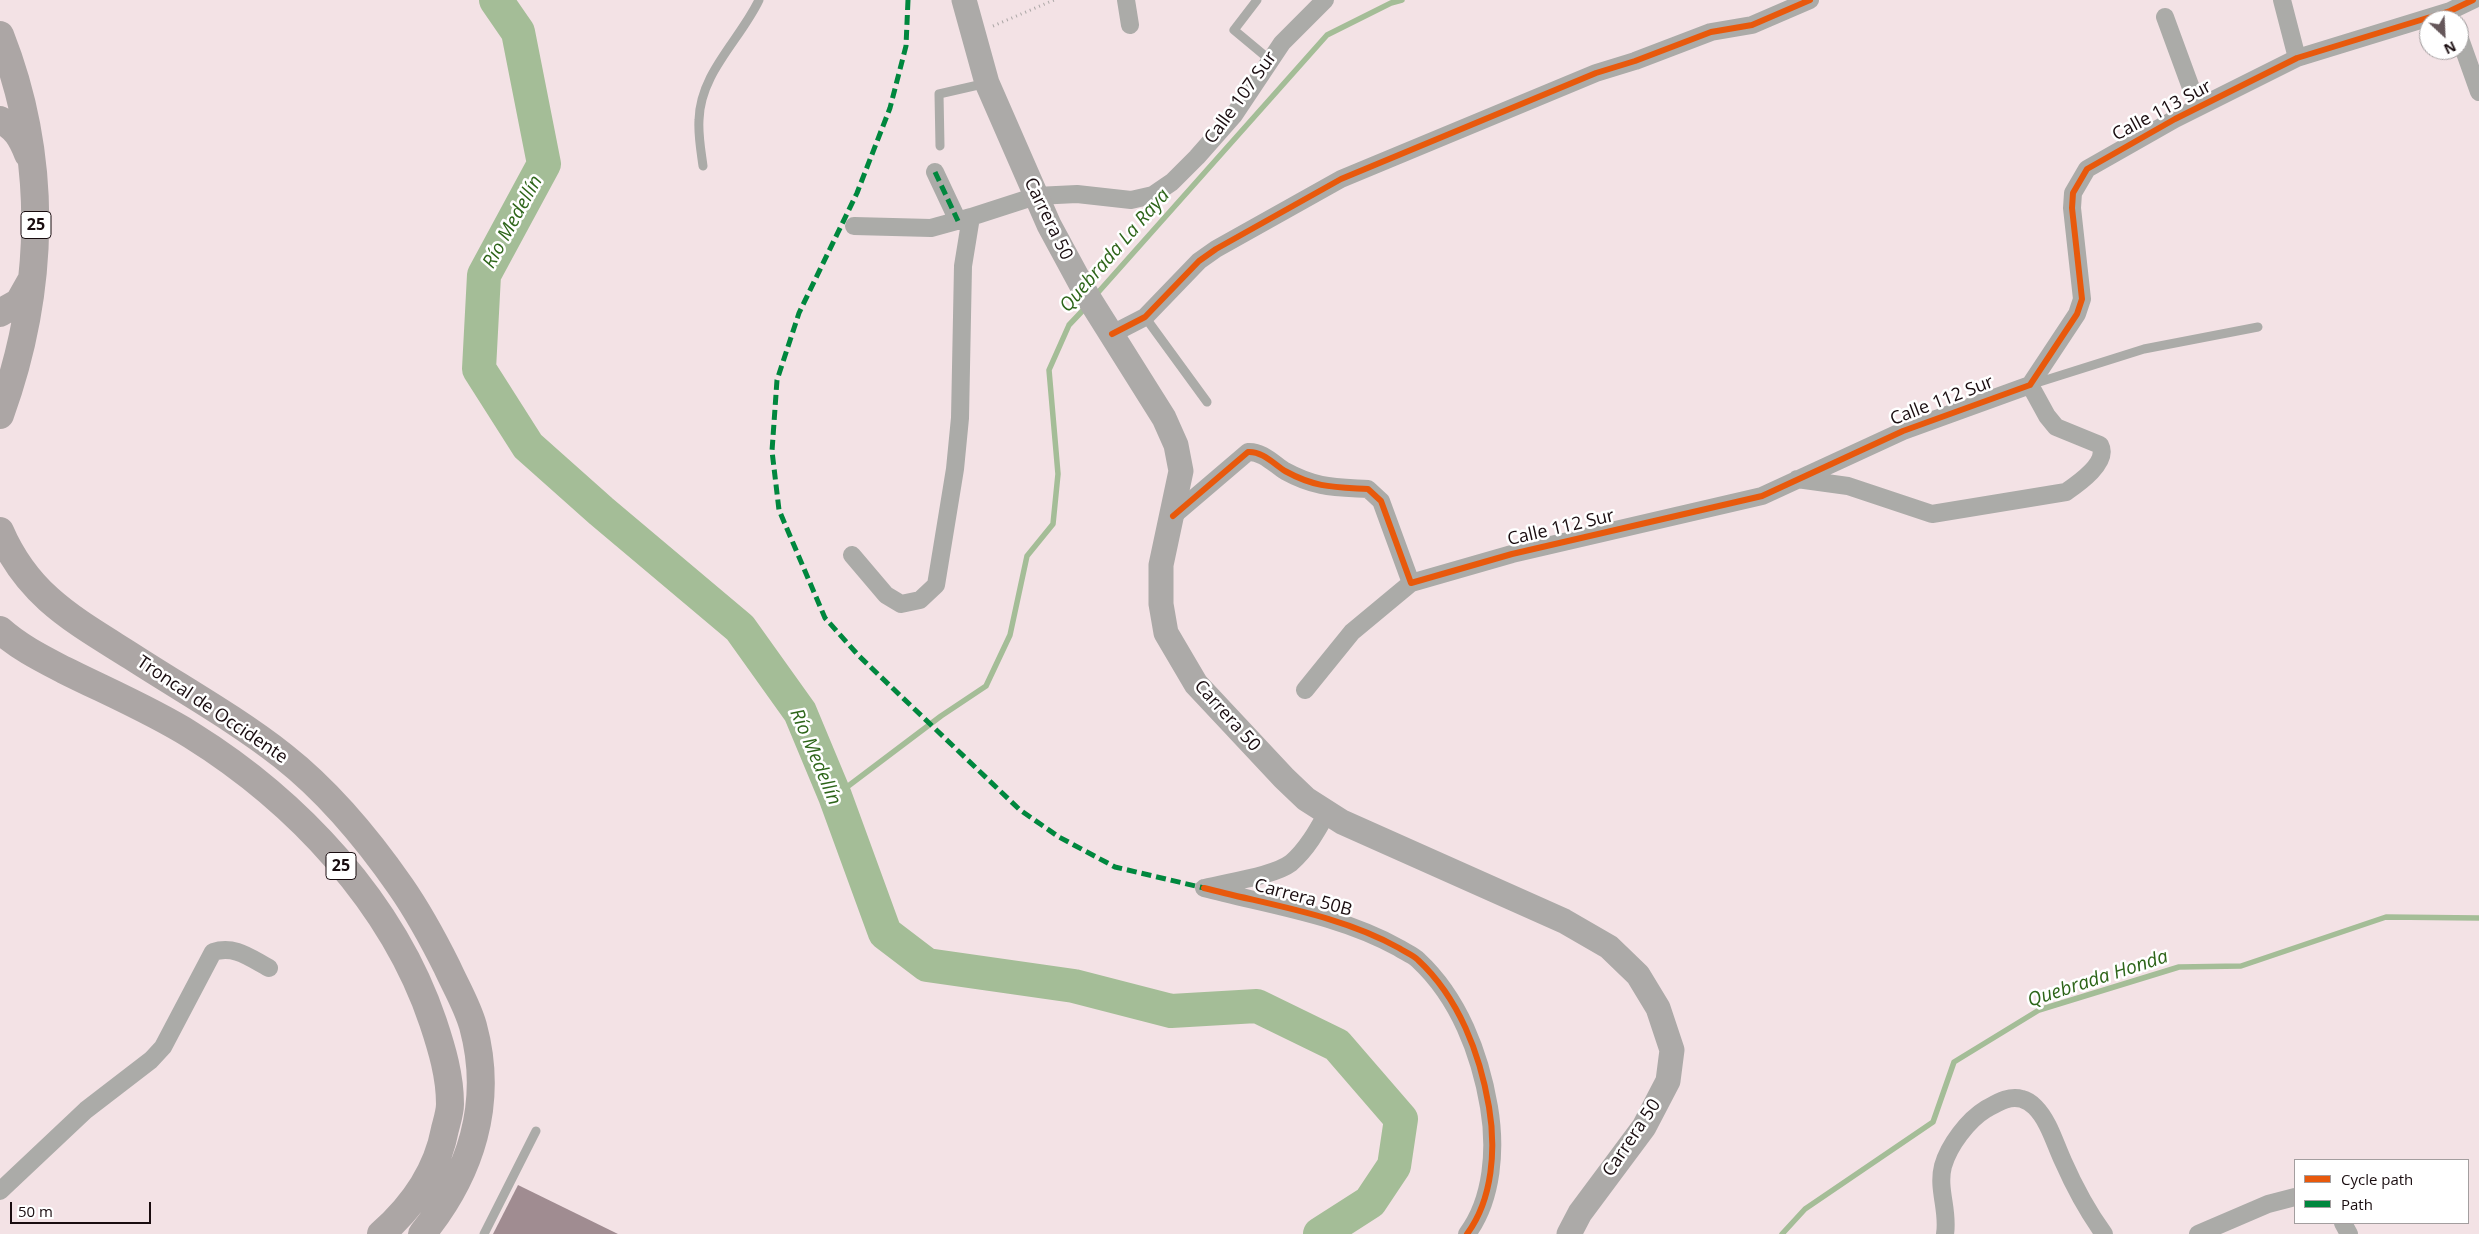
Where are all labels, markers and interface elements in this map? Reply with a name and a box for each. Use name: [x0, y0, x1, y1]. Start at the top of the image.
north arrow: [2419, 10, 2469, 60]
text: N: [2441, 37, 2459, 59]
street label: Calle 107 Sur: [1200, 48, 1282, 148]
street label: Calle 113 Sur: [2109, 76, 2215, 146]
water label: Río Medellín: [478, 172, 548, 272]
street label: Carrera 50: [1019, 174, 1077, 264]
water label: Quebrada La Raya: [1055, 185, 1175, 317]
road number: 25: [21, 212, 51, 238]
street label: Calle 112 Sur: [1887, 371, 1997, 431]
street label: Calle 112 Sur: [1505, 505, 1617, 551]
street label: Troncal de Occidente: [132, 651, 292, 769]
street label: Carrera 50: [1189, 676, 1265, 756]
water label: Río Medellín: [784, 705, 846, 809]
road number: 25: [326, 852, 356, 879]
street label: Carrera 50B: [1252, 875, 1354, 921]
water label: Quebrada Honda: [2025, 946, 2171, 1012]
street label: Carrera 50: [1598, 1095, 1666, 1181]
legend: [2294, 1159, 2469, 1224]
text: Cycle path: [2341, 1169, 2413, 1189]
scale bar: [12, 1192, 154, 1224]
text: Path: [2341, 1194, 2373, 1214]
text: 50 m: [18, 1201, 53, 1221]

